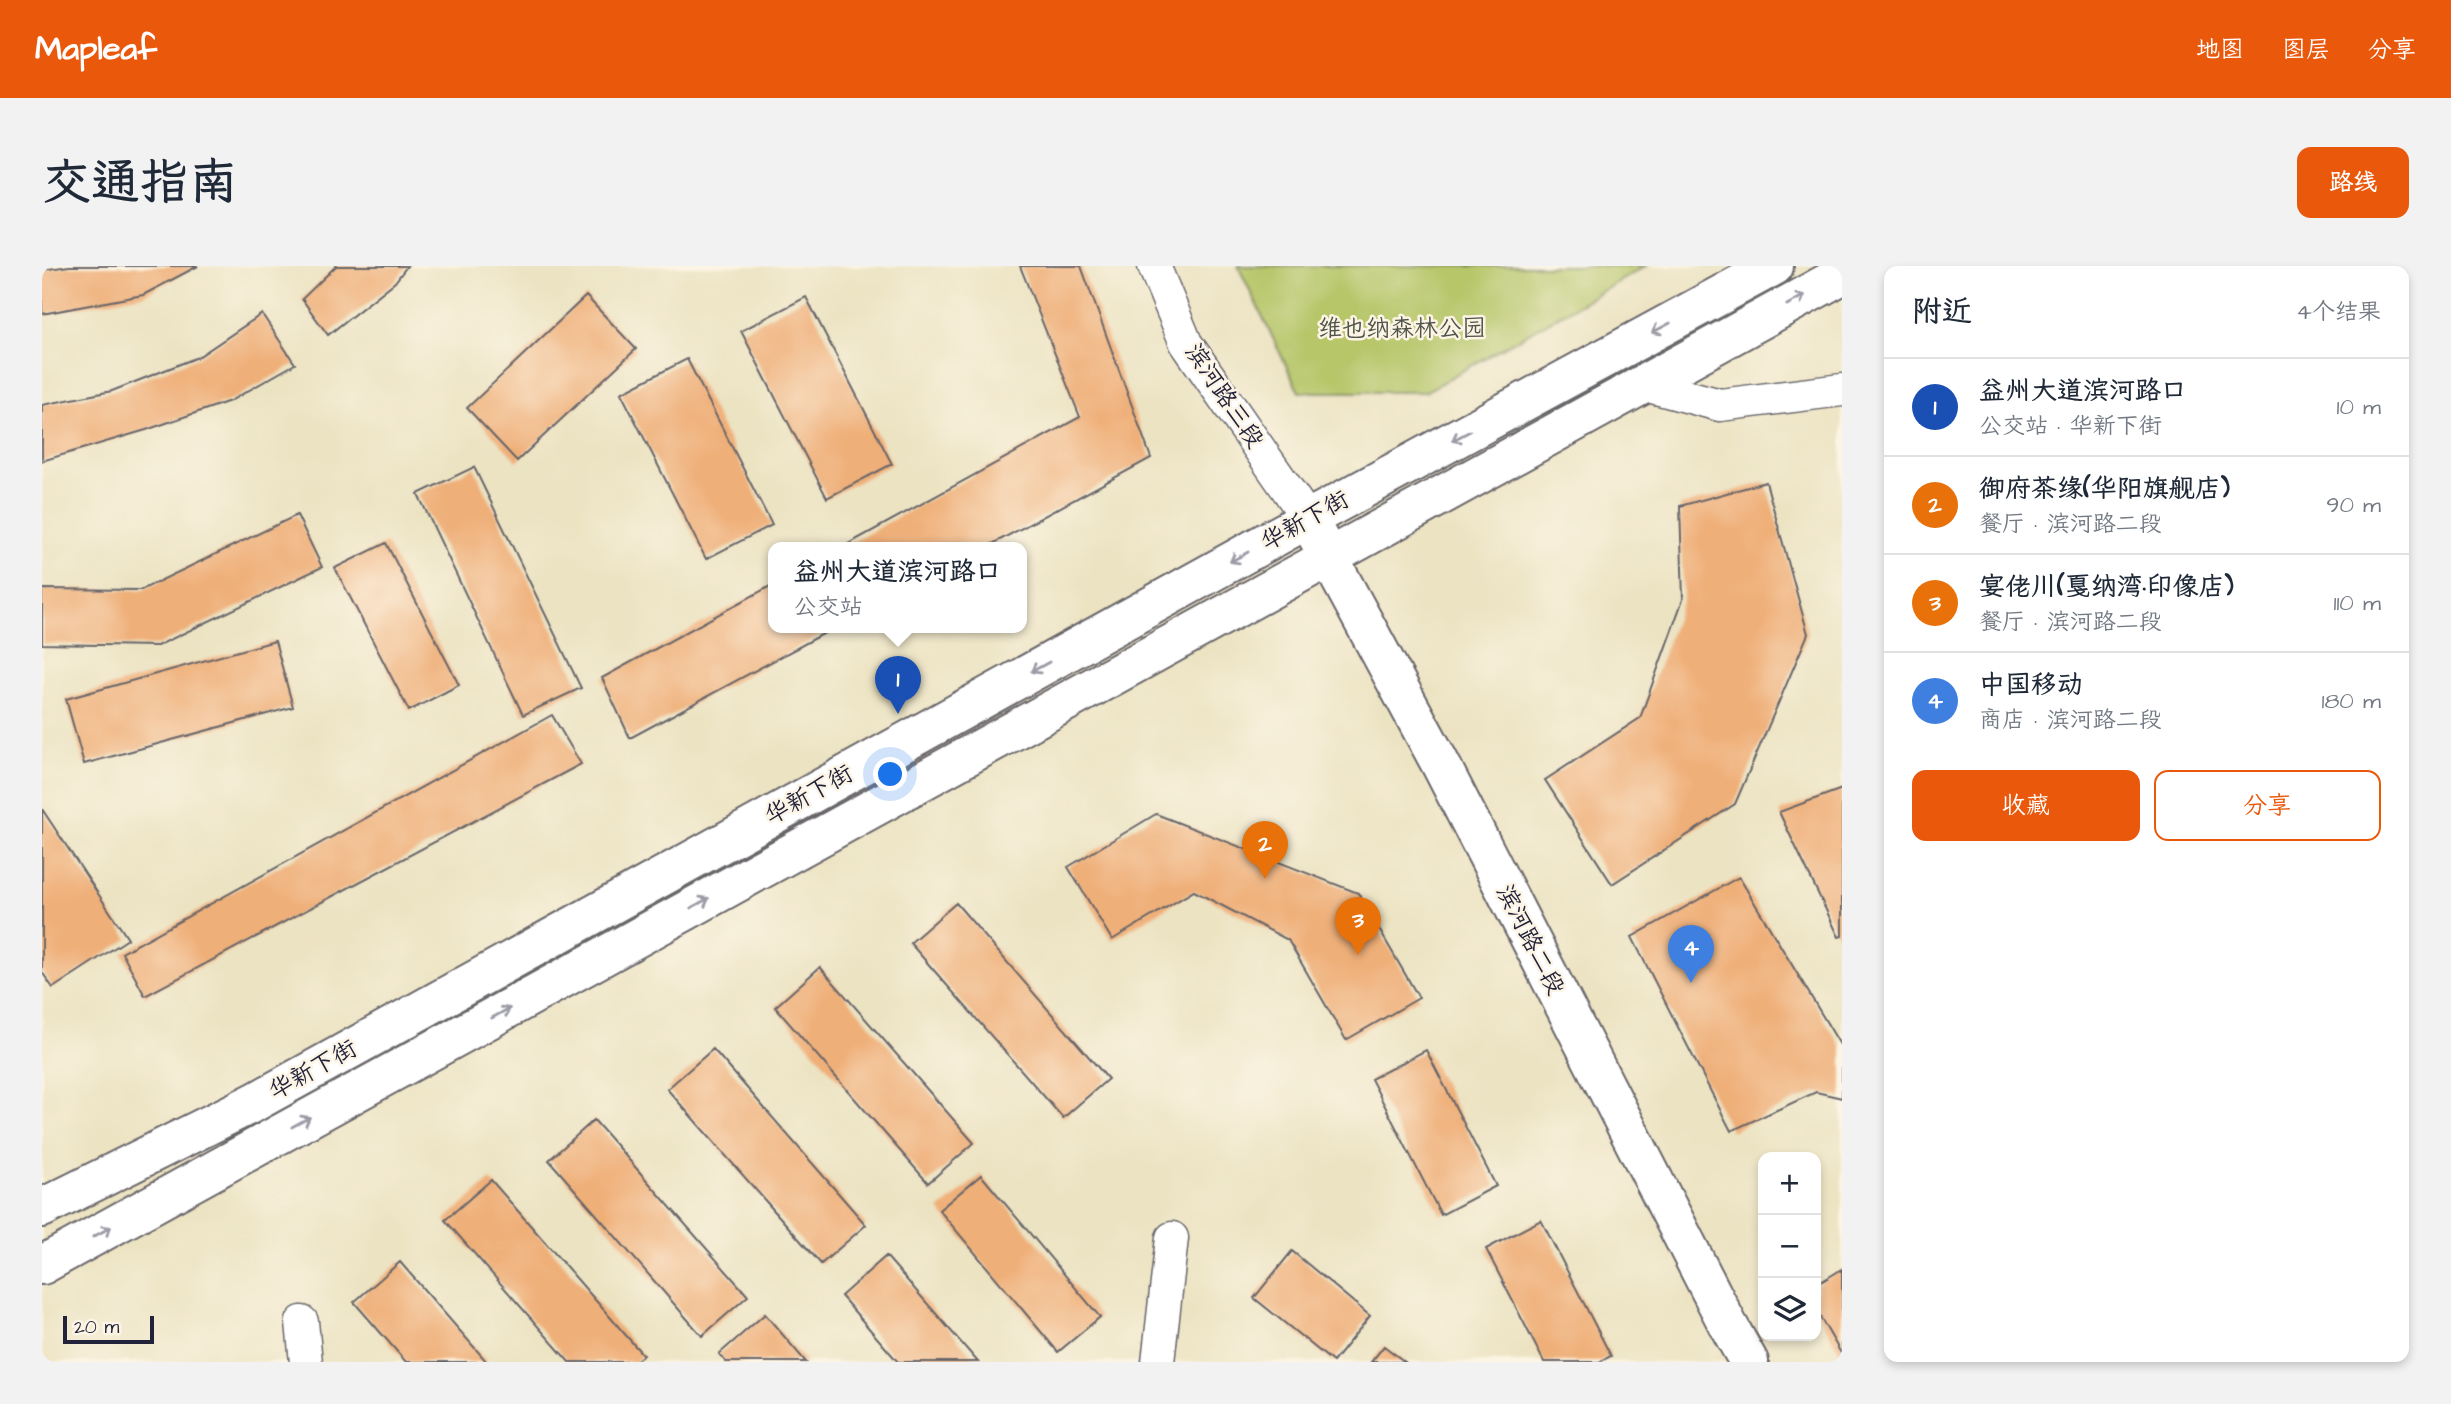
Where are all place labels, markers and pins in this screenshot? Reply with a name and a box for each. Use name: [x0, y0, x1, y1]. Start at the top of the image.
pin: 1: [875, 656, 921, 714]
pin: 2: [1242, 821, 1288, 879]
pin: 3: [1335, 897, 1381, 955]
pin: 4: [1668, 925, 1714, 983]

